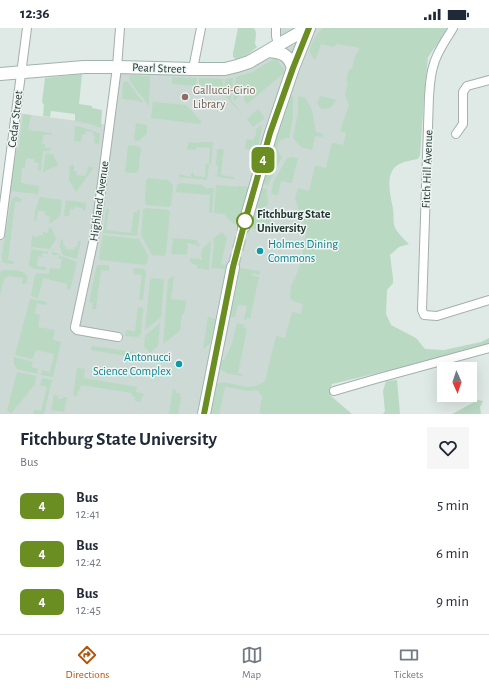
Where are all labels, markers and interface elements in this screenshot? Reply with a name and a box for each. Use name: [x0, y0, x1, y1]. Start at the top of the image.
text: 12:36: [20, 6, 50, 21]
street label: Pearl Street: [132, 61, 186, 75]
place label: Gallucci-Cirio Library: [193, 84, 255, 111]
street label: Cedar Street: [6, 90, 24, 148]
marker: Gallucci-Cirio Library: [180, 92, 190, 102]
street label: Fitch Hill Avenue: [420, 130, 434, 208]
line badge: 4: [250, 147, 276, 173]
text: 4: [259, 153, 267, 167]
street label: Highland Avenue: [87, 160, 111, 242]
place label: Fitchburg State University: [257, 208, 331, 235]
marker: Fitchburg State University: [236, 212, 254, 230]
place label: Holmes Dining Commons: [268, 238, 338, 264]
marker: Holmes Dining Commons: [255, 246, 265, 256]
place label: Antonucci Science Complex: [93, 351, 171, 377]
marker: Antonucci Science Complex: [174, 359, 184, 369]
north arrow: [437, 362, 477, 402]
map controls: [437, 362, 477, 402]
button: heart: [427, 427, 469, 469]
text: Fitchburg State University: [20, 430, 217, 449]
text: Bus: [20, 456, 38, 469]
text: Bus: [76, 490, 98, 505]
text: 5 min: [437, 498, 469, 513]
text: 4: [38, 499, 46, 513]
text: 12:41: [76, 508, 100, 521]
text: Bus: [76, 538, 98, 553]
text: 6 min: [436, 546, 469, 561]
text: 4: [38, 547, 46, 561]
text: 12:42: [76, 556, 102, 569]
text: Bus: [76, 586, 98, 601]
text: 9 min: [436, 594, 469, 609]
text: 4: [38, 595, 46, 609]
text: 12:45: [76, 604, 101, 617]
tab: Directions: [66, 644, 109, 681]
tab: Map: [241, 644, 263, 681]
tab: Tickets: [394, 644, 423, 681]

